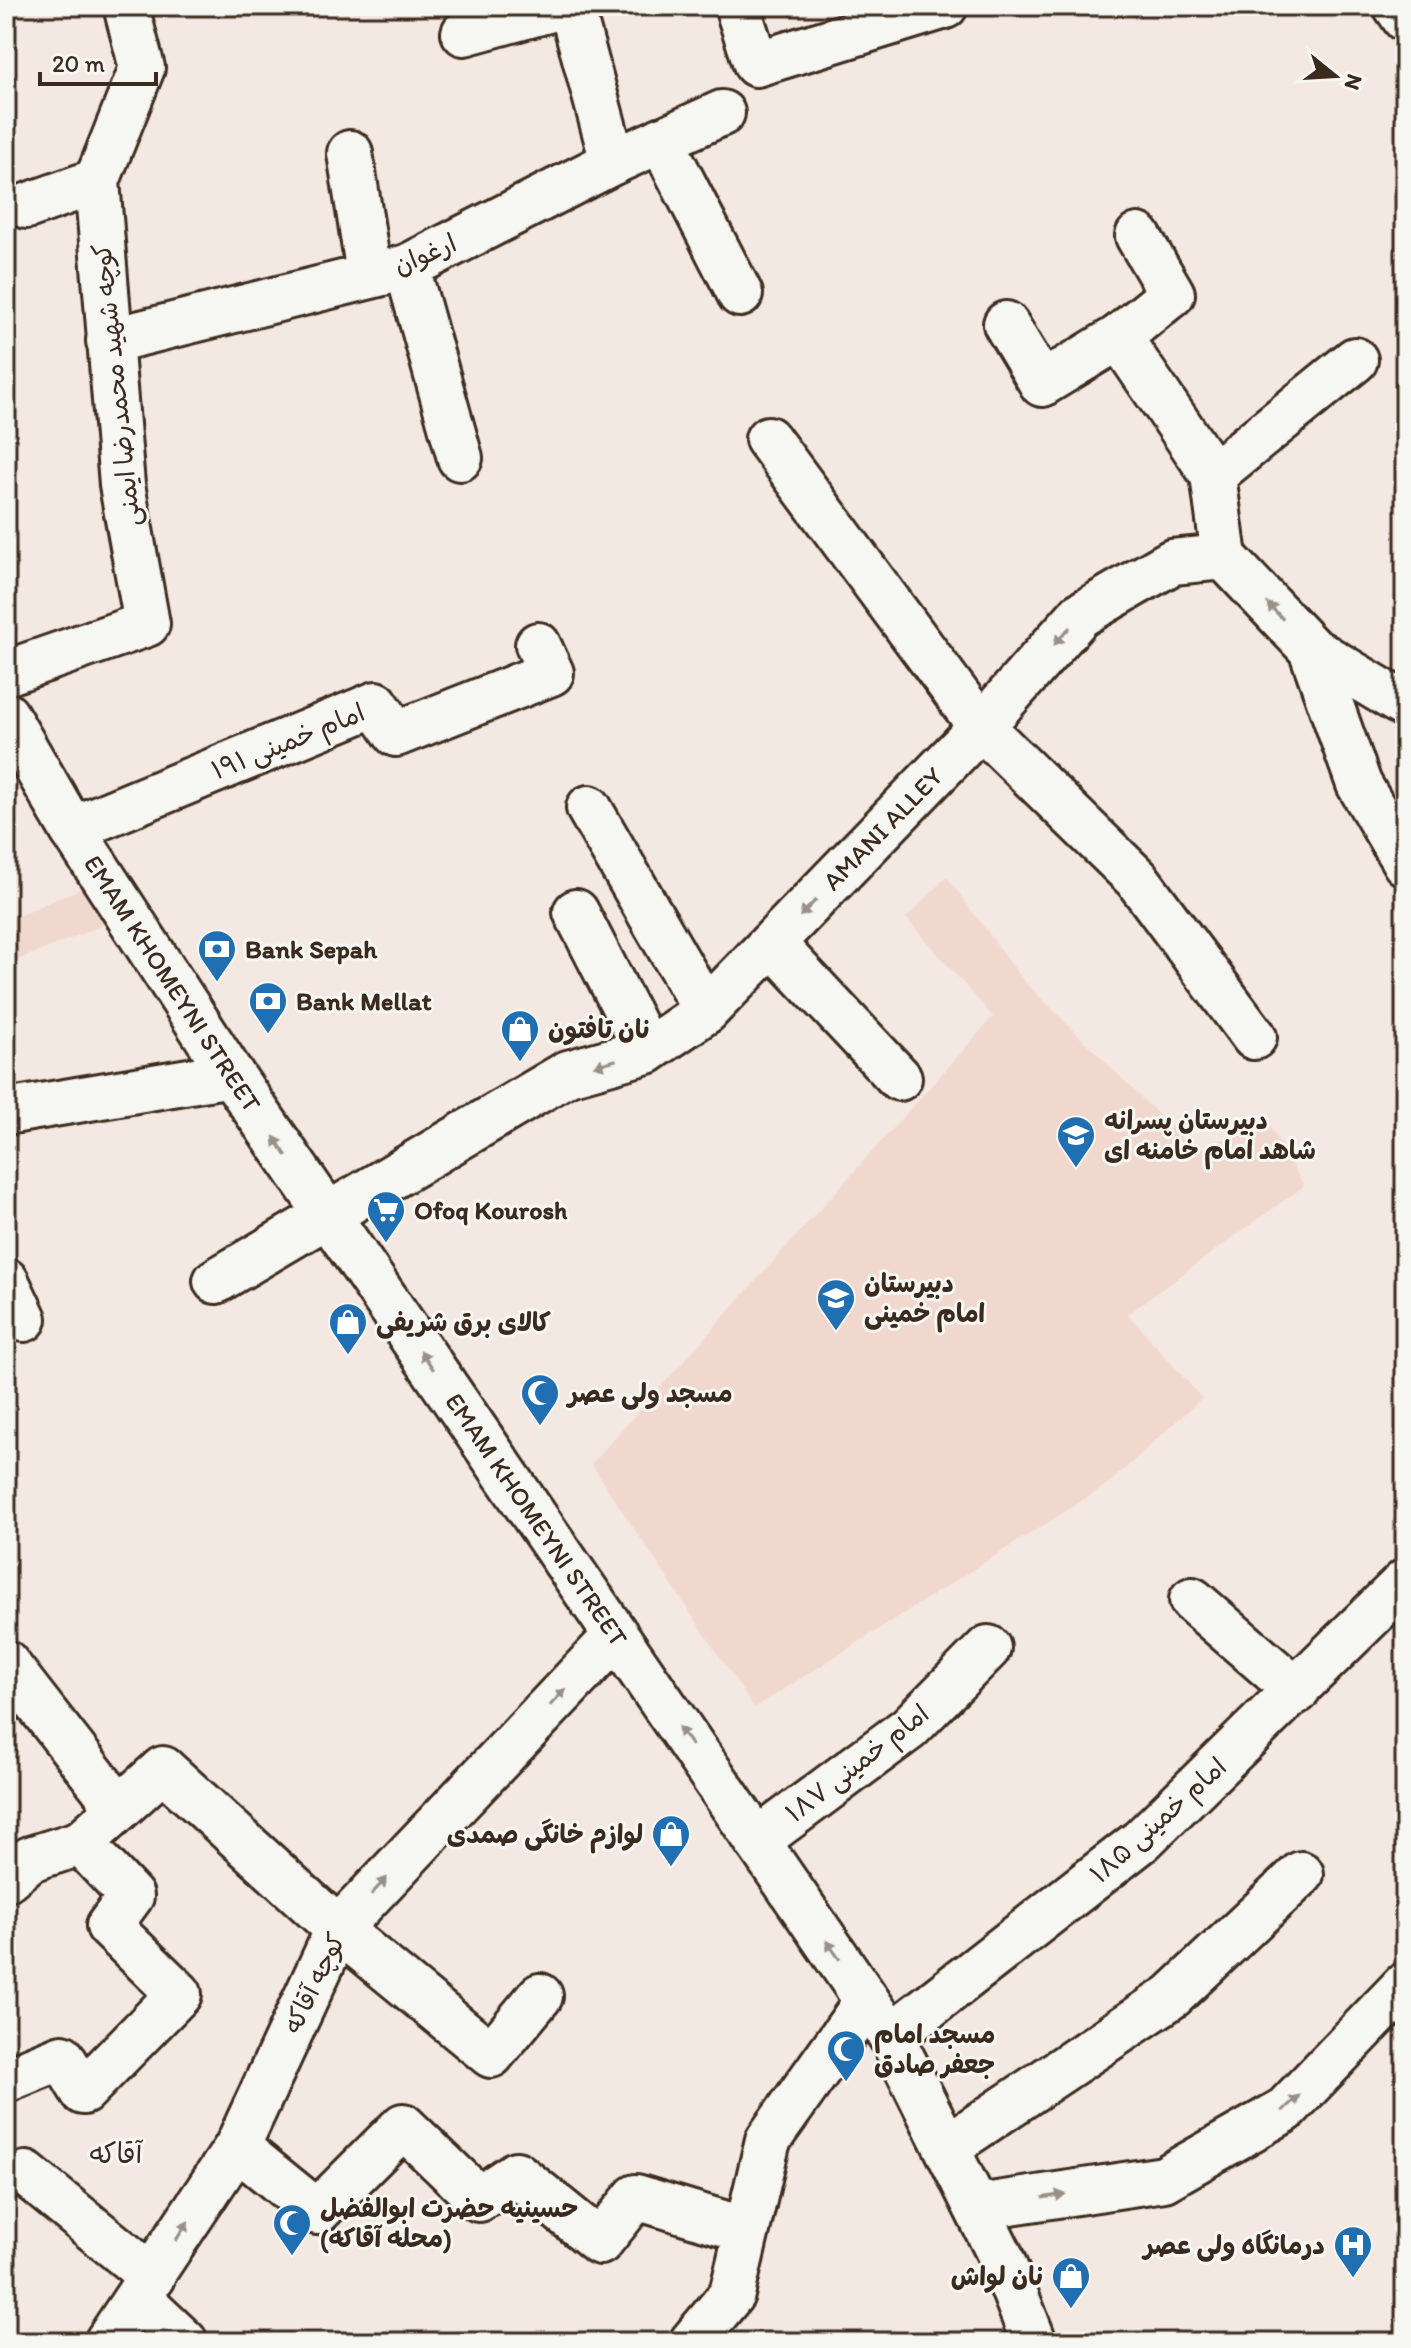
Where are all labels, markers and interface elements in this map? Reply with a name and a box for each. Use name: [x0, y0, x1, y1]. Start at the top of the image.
scale bar: [40, 36, 156, 86]
north arrow: [1295, 36, 1375, 116]
text: 20 m: [52, 49, 105, 78]
text: N: [1338, 71, 1369, 93]
street label: ارغوان: [389, 227, 461, 281]
street label: کوچه شهید محمدرضا ایمنی: [85, 242, 148, 528]
one-way arrow: [1266, 601, 1284, 620]
one-way arrow: [1053, 626, 1071, 645]
street label: امام خمینی ۱۹۱: [207, 696, 371, 790]
street label: AMANI ALLEY: [816, 760, 950, 897]
street label: EMAM KHOMEYNI STREET: [77, 849, 268, 1118]
one-way arrow: [799, 898, 817, 917]
bank icon: Bank Sepah: [196, 928, 238, 983]
place label: Bank Sepah: [245, 933, 378, 965]
bank icon: Bank Mellat: [247, 980, 289, 1035]
place label: Bank Mellat: [296, 985, 432, 1017]
shop icon: نان تافتون: [499, 1008, 541, 1063]
place label: نان تافتون: [548, 1013, 650, 1046]
one-way arrow: [592, 1057, 616, 1070]
place label: دبیرستان پسرانه شاهد امام خامنه ای: [1104, 1104, 1316, 1170]
school or university icon: دبیرستان پسرانه شاهد امام خامنه ای: [1055, 1114, 1097, 1169]
one-way arrow: [273, 1135, 288, 1156]
supermarket icon: Ofoq Kourosh: [365, 1189, 407, 1244]
place label: Ofoq Kourosh: [414, 1194, 568, 1226]
place label: دبیرستان امام خمینی: [864, 1267, 985, 1333]
school or university icon: دبیرستان امام خمینی: [815, 1277, 857, 1332]
shop icon: کالای برق شریفی: [327, 1301, 369, 1356]
place label: کالای برق شریفی: [376, 1306, 551, 1339]
one-way arrow: [420, 1350, 435, 1371]
mosque icon: مسجد ولی عصر: [519, 1372, 561, 1427]
place label: مسجد ولی عصر: [565, 1377, 733, 1410]
street label: EMAM KHOMEYNI STREET: [438, 1387, 635, 1653]
one-way arrow: [548, 1688, 566, 1707]
street label: امام خمینی ۱۸۷: [779, 1697, 938, 1832]
one-way arrow: [678, 1726, 693, 1747]
street label: امام خمینی ۱۸۵: [1083, 1750, 1236, 1893]
shop icon: لوازم خانگی صمدی: [650, 1813, 692, 1868]
place label: لوازم خانگی صمدی: [447, 1818, 643, 1854]
one-way arrow: [369, 1876, 387, 1895]
street label: کوچه آقاکه: [276, 1927, 352, 2039]
one-way arrow: [825, 1940, 840, 1961]
place label: مسجد امام جعفر صادق: [874, 2018, 995, 2080]
mosque icon: مسجد امام جعفر صادق: [825, 2028, 867, 2083]
one-way arrow: [1281, 2095, 1300, 2113]
district label: آقاکه: [89, 2136, 144, 2170]
one-way arrow: [1041, 2189, 1066, 2202]
place label: حسینیه حضرت ابوالفضل (محله آقاکه): [320, 2192, 578, 2254]
mosque icon: حسینیه حضرت ابوالفضل (محله آقاکه): [271, 2202, 313, 2257]
one-way arrow: [174, 2220, 189, 2241]
hospital icon: درمانگاه ولی عصر: [1332, 2224, 1374, 2279]
place label: درمانگاه ولی عصر: [1140, 2229, 1325, 2262]
shop icon: نان لواش: [1050, 2255, 1092, 2310]
place label: نان لواش: [951, 2260, 1043, 2293]

